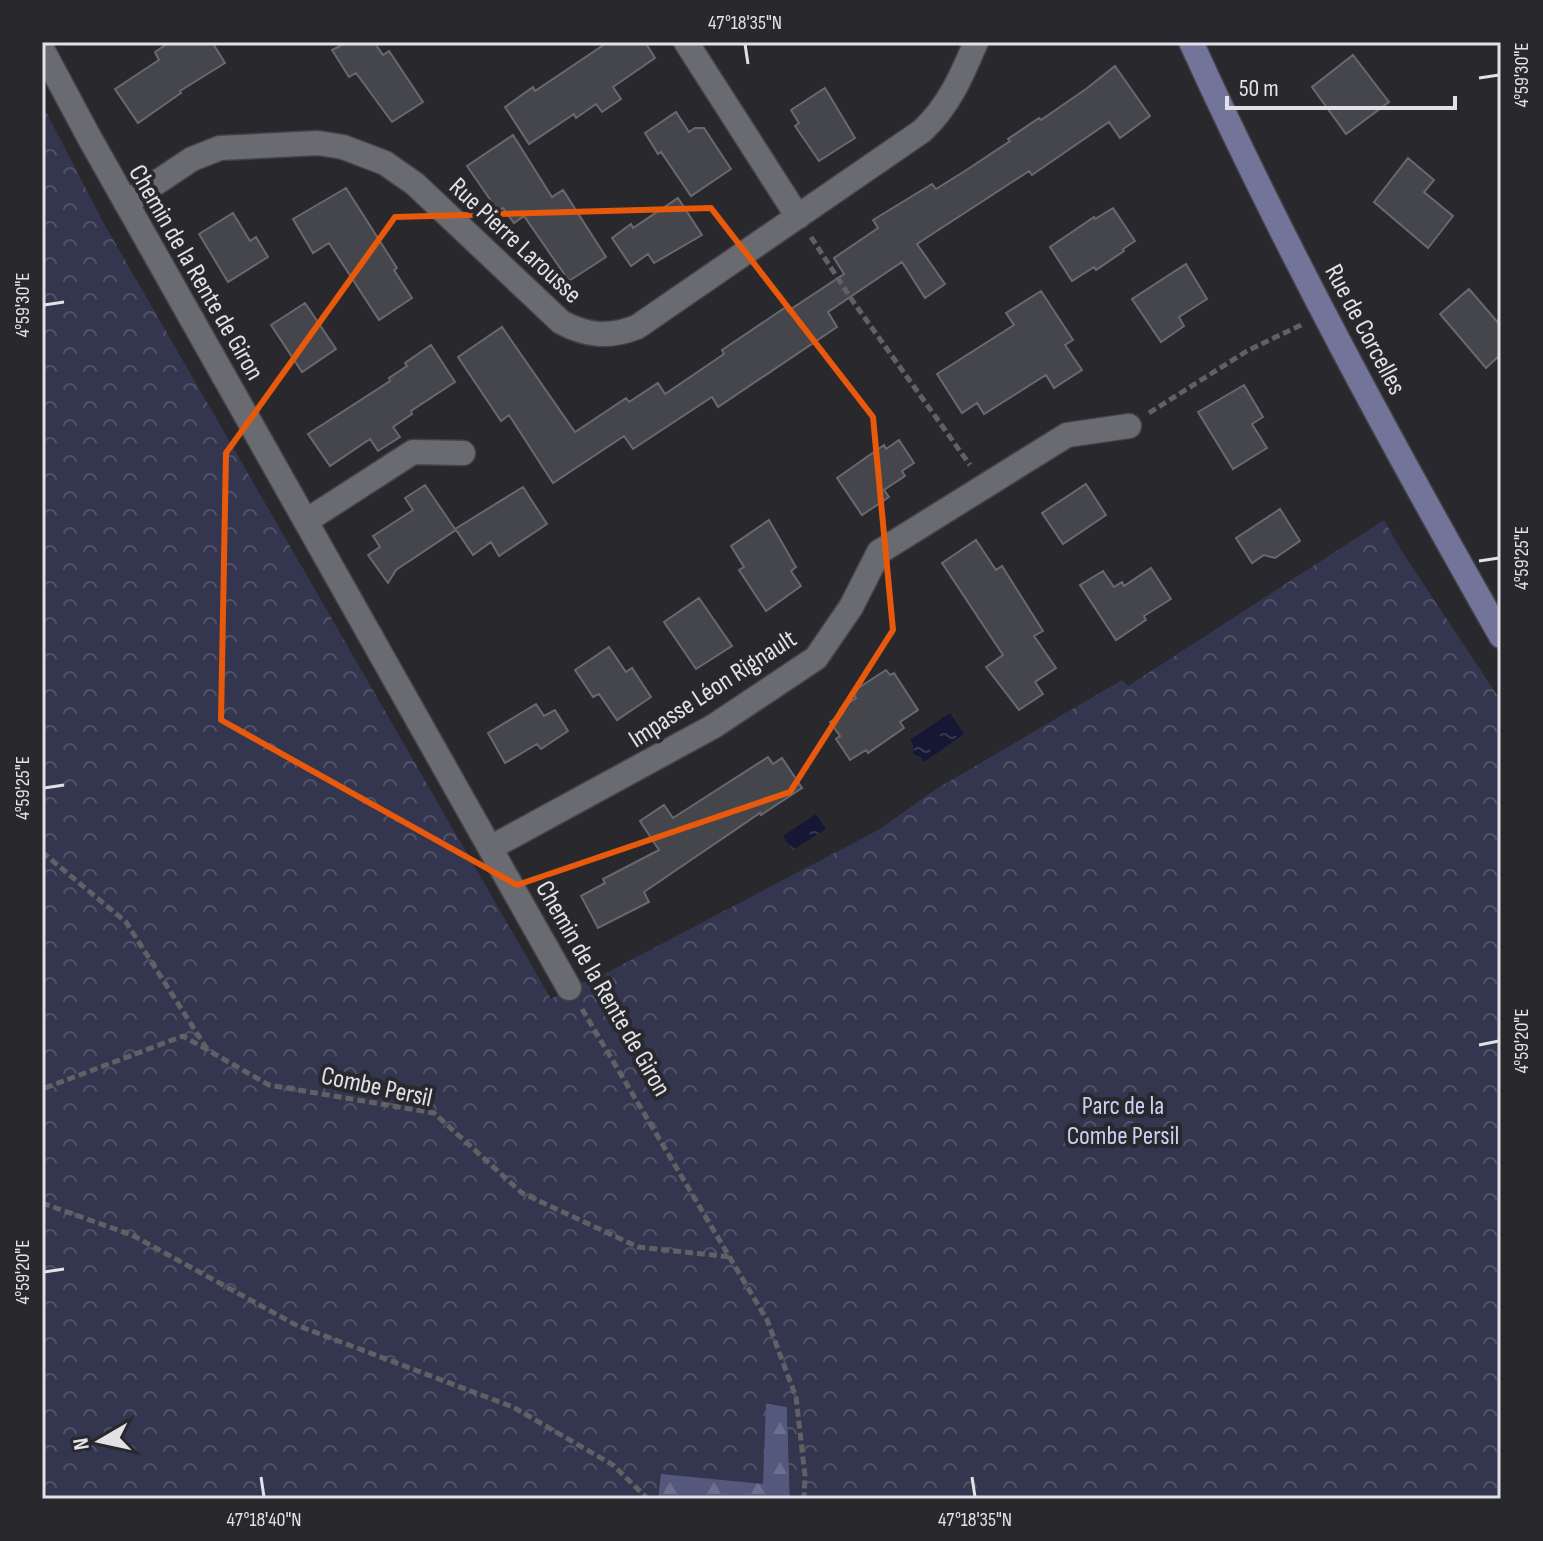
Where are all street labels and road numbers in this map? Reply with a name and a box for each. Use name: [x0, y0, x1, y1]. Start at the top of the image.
street label: Chemin de la Rente de Giron: [121, 160, 270, 386]
street label: Rue Pierre Larousse: [442, 172, 588, 310]
street label: Rue de Corcelles: [1317, 259, 1412, 400]
street label: Impasse Léon Rignault: [623, 624, 802, 755]
street label: Chemin de la Rente de Giron: [528, 876, 677, 1102]
street label: Combe Persil: [318, 1061, 435, 1114]

